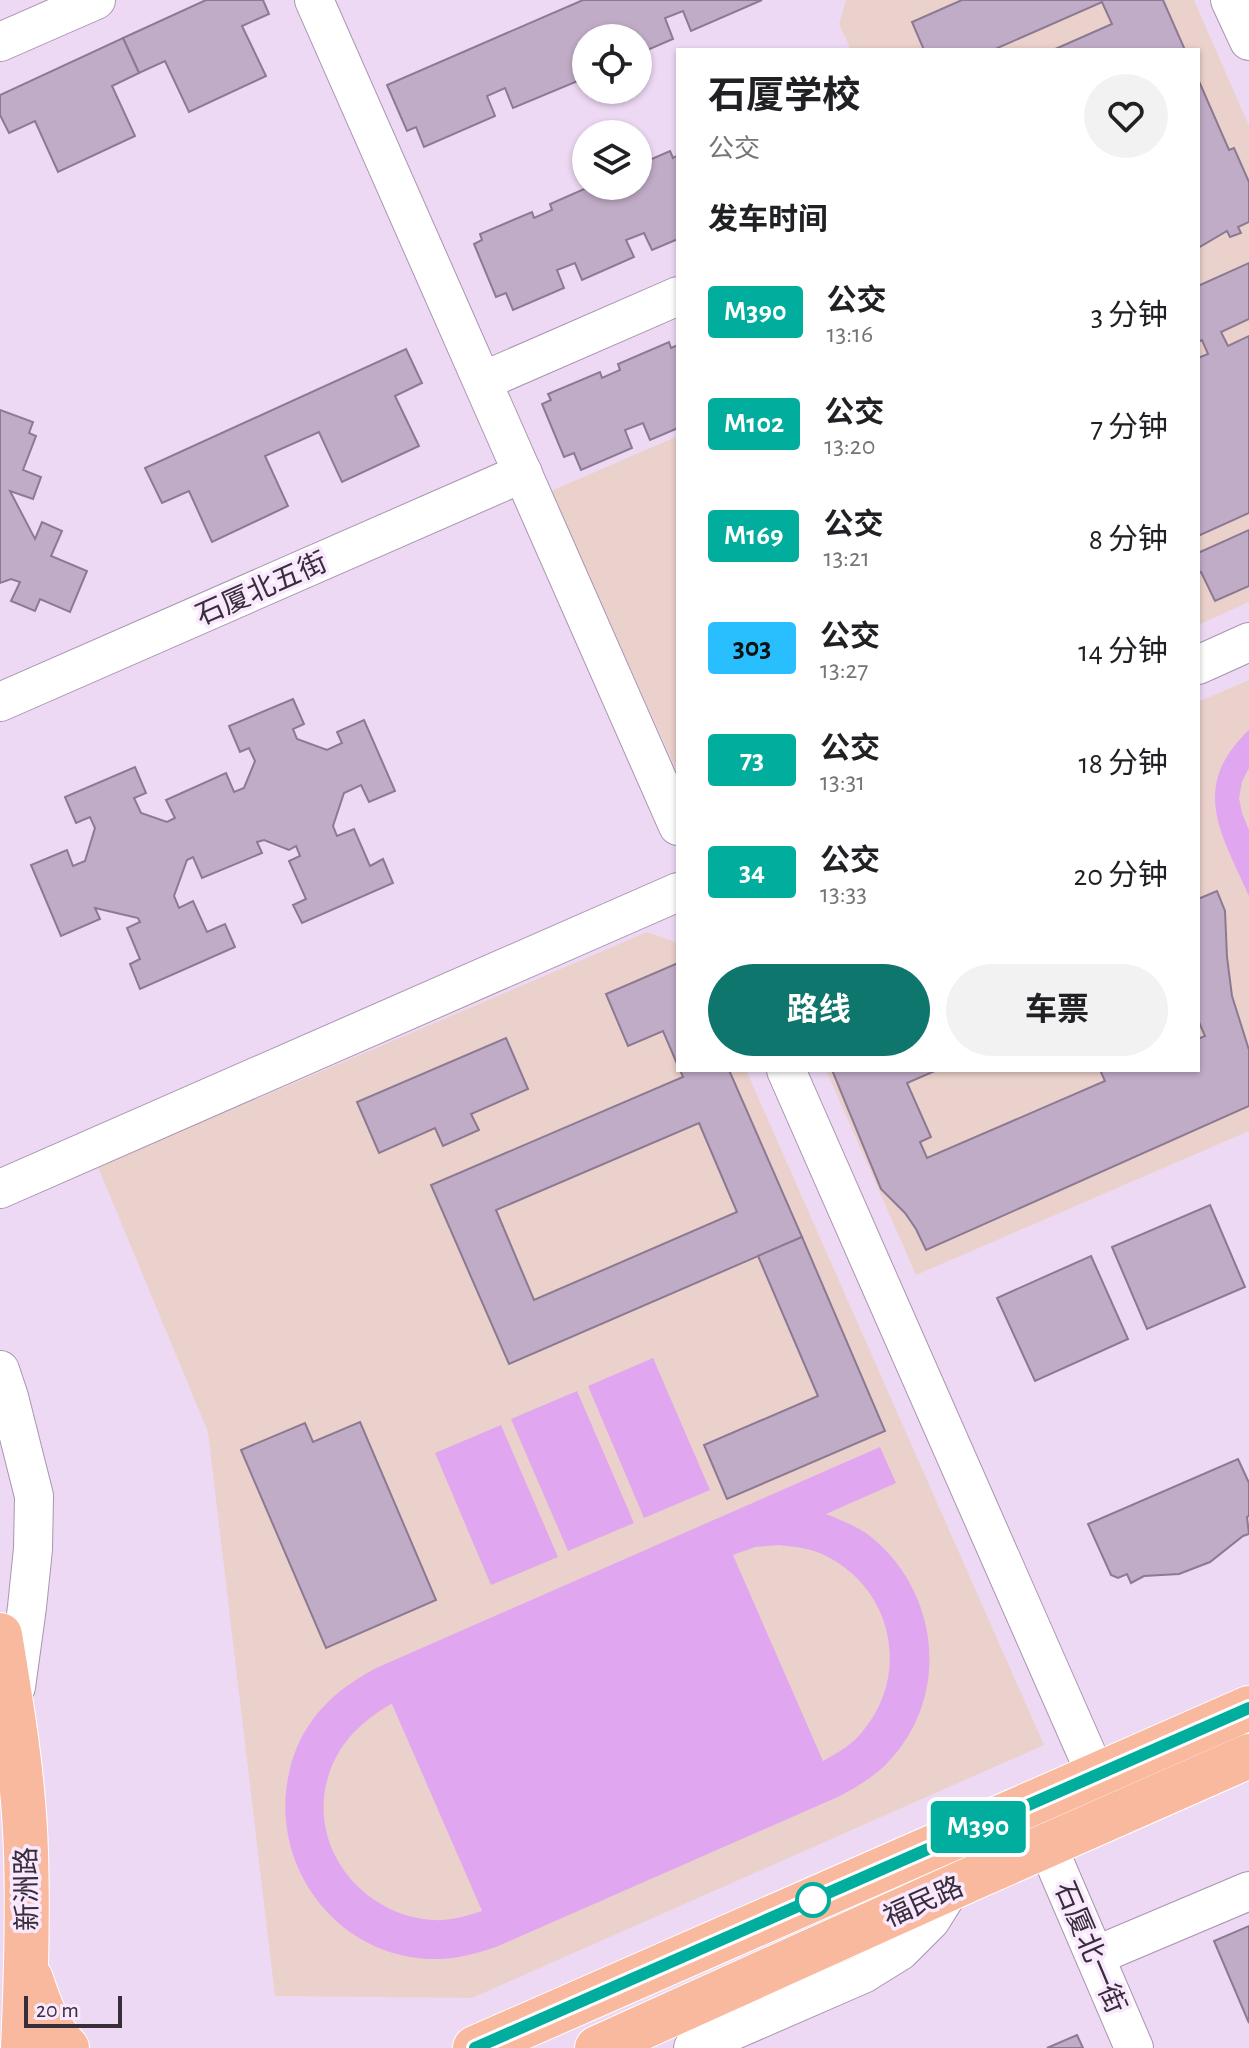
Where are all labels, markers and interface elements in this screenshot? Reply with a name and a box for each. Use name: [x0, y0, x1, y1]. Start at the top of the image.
map controls: [572, 24, 652, 200]
button: locate: [572, 24, 652, 104]
button: heart: [1084, 74, 1168, 158]
text: 石厦学校: [708, 78, 860, 116]
button: layers: [572, 120, 652, 200]
text: 公交: [708, 136, 760, 162]
text: 发车时间: [708, 205, 828, 235]
text: 公交: [827, 286, 887, 316]
text: M390: [724, 298, 787, 326]
text: 3 分钟: [1091, 301, 1168, 331]
text: 13:16: [827, 321, 873, 347]
text: 公交: [824, 398, 884, 428]
text: M102: [724, 410, 784, 438]
text: 7 分钟: [1091, 413, 1168, 443]
text: 13:20: [824, 433, 875, 459]
text: 公交: [823, 510, 883, 540]
text: M169: [724, 522, 783, 550]
text: 8 分钟: [1089, 525, 1168, 555]
text: 13:21: [823, 545, 870, 571]
street label: 石厦北五街: [191, 547, 331, 631]
text: 公交: [820, 622, 880, 652]
text: 303: [733, 634, 771, 662]
text: 14 分钟: [1078, 637, 1168, 667]
text: 13:27: [820, 657, 868, 683]
text: 公交: [820, 734, 880, 764]
text: 73: [740, 746, 764, 774]
text: 18 分钟: [1079, 749, 1168, 779]
text: 13:31: [820, 769, 865, 795]
text: 公交: [820, 846, 880, 876]
text: 34: [739, 858, 765, 886]
text: 20 分钟: [1074, 861, 1168, 891]
text: 13:33: [820, 881, 867, 907]
button: 路线: [708, 964, 930, 1056]
button: 车票: [946, 964, 1168, 1056]
line badge: M390: [922, 1801, 1034, 1853]
text: M390: [947, 1813, 1009, 1841]
street label: 新洲路: [11, 1847, 43, 1931]
street label: 福民路: [879, 1871, 968, 1933]
street label: 石厦北一街: [1049, 1877, 1131, 2018]
unlabelled marker: [796, 1883, 830, 1917]
scale bar: [24, 1992, 122, 2028]
text: 20 m: [36, 1999, 79, 2021]

